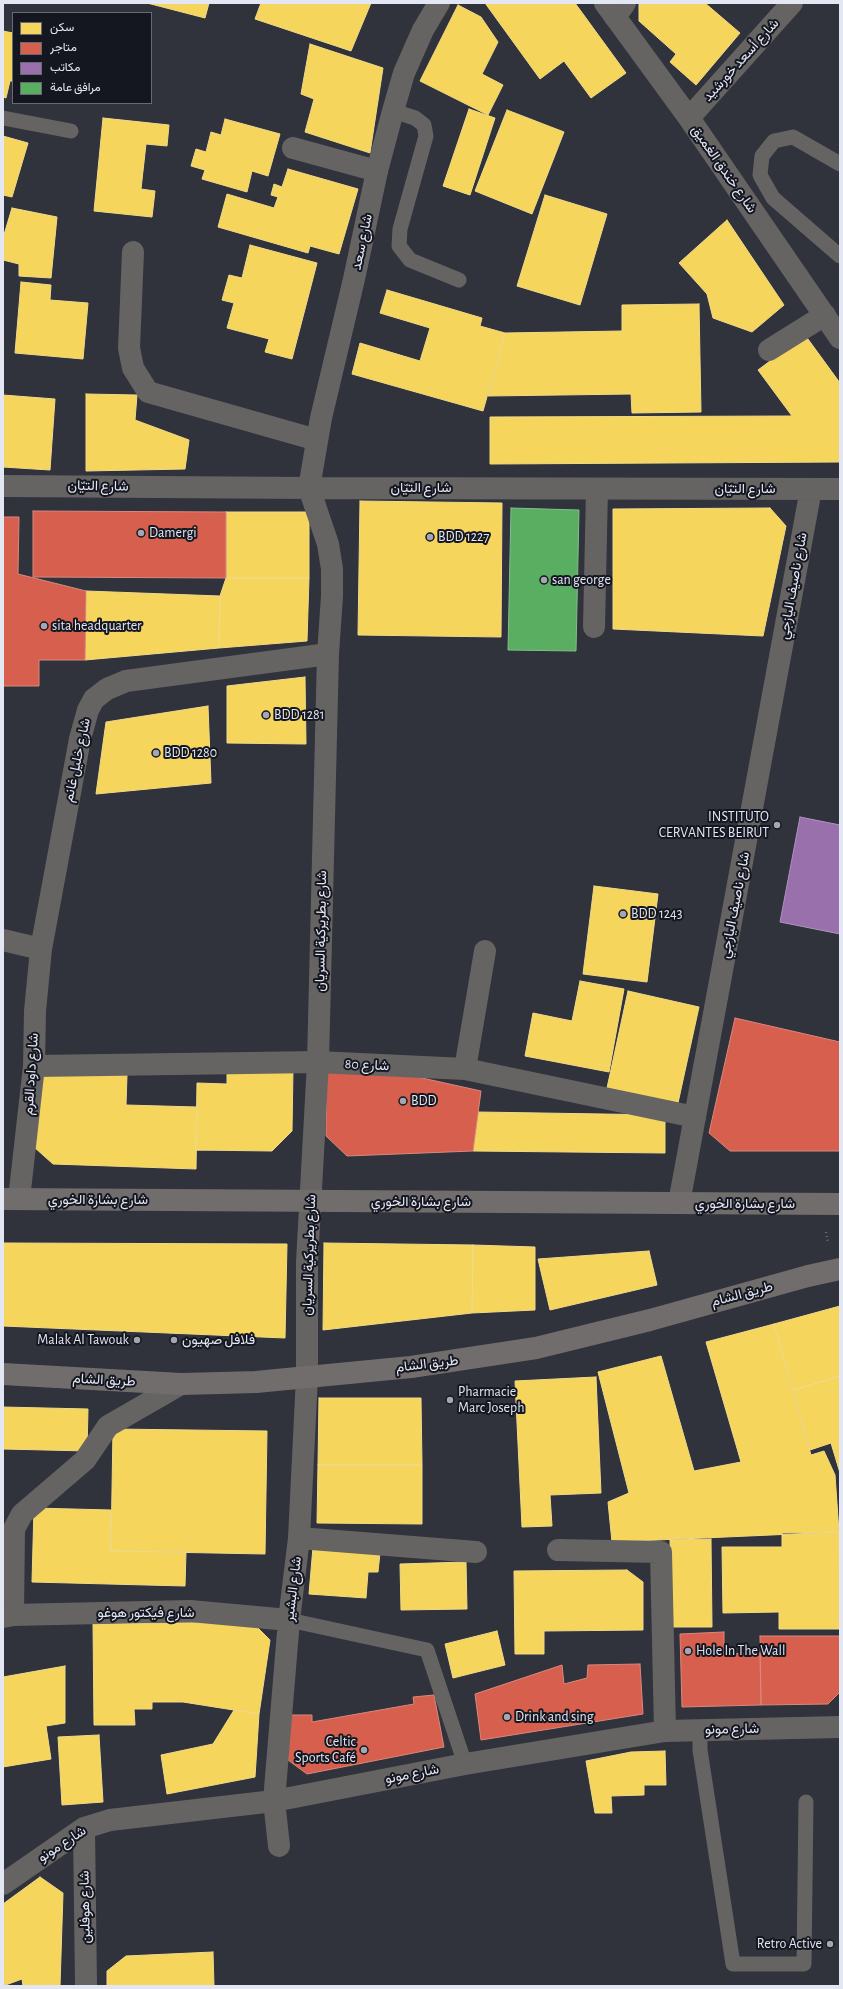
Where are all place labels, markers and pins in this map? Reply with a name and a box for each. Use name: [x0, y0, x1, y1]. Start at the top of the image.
place label: Damergi: [149, 525, 197, 541]
marker: Damergi: [136, 528, 146, 538]
place label: BDD 1227: [438, 529, 489, 545]
marker: BDD 1227: [425, 532, 435, 542]
place label: san george: [552, 572, 611, 588]
marker: san george: [539, 575, 549, 585]
place label: sita headquarter: [52, 618, 142, 634]
marker: sita headquarter: [39, 621, 49, 631]
place label: BDD 1281: [274, 707, 325, 723]
marker: BDD 1281: [261, 710, 271, 720]
place label: BDD 1280: [164, 745, 217, 761]
marker: BDD 1280: [151, 748, 161, 758]
place label: INSTITUTO CERVANTES BEIRUT: [659, 809, 769, 842]
marker: INSTITUTO CERVANTES BEIRUT: [772, 820, 782, 830]
place label: BDD 1243: [631, 906, 683, 922]
marker: BDD 1243: [618, 909, 628, 919]
place label: BDD: [411, 1093, 437, 1109]
marker: BDD: [398, 1096, 408, 1106]
place label: Malak Al Tawouk: [37, 1332, 129, 1348]
place label: فلافل صهيون: [182, 1332, 255, 1348]
marker: Malak Al Tawouk: [132, 1335, 142, 1345]
marker: فلافل صهيون: [169, 1335, 179, 1345]
place label: Pharmacie Marc Joseph: [458, 1384, 524, 1416]
marker: Pharmacie Marc Joseph: [445, 1395, 455, 1405]
place label: Hole In The Wall: [696, 1643, 785, 1659]
marker: Hole In The Wall: [683, 1646, 693, 1656]
place label: Drink and sing: [515, 1709, 594, 1725]
marker: Drink and sing: [502, 1712, 512, 1722]
place label: Celtic Sports Café: [295, 1734, 356, 1766]
marker: Celtic Sports Café: [359, 1745, 369, 1755]
place label: Retro Active: [757, 1936, 822, 1952]
marker: Retro Active: [825, 1939, 835, 1949]

